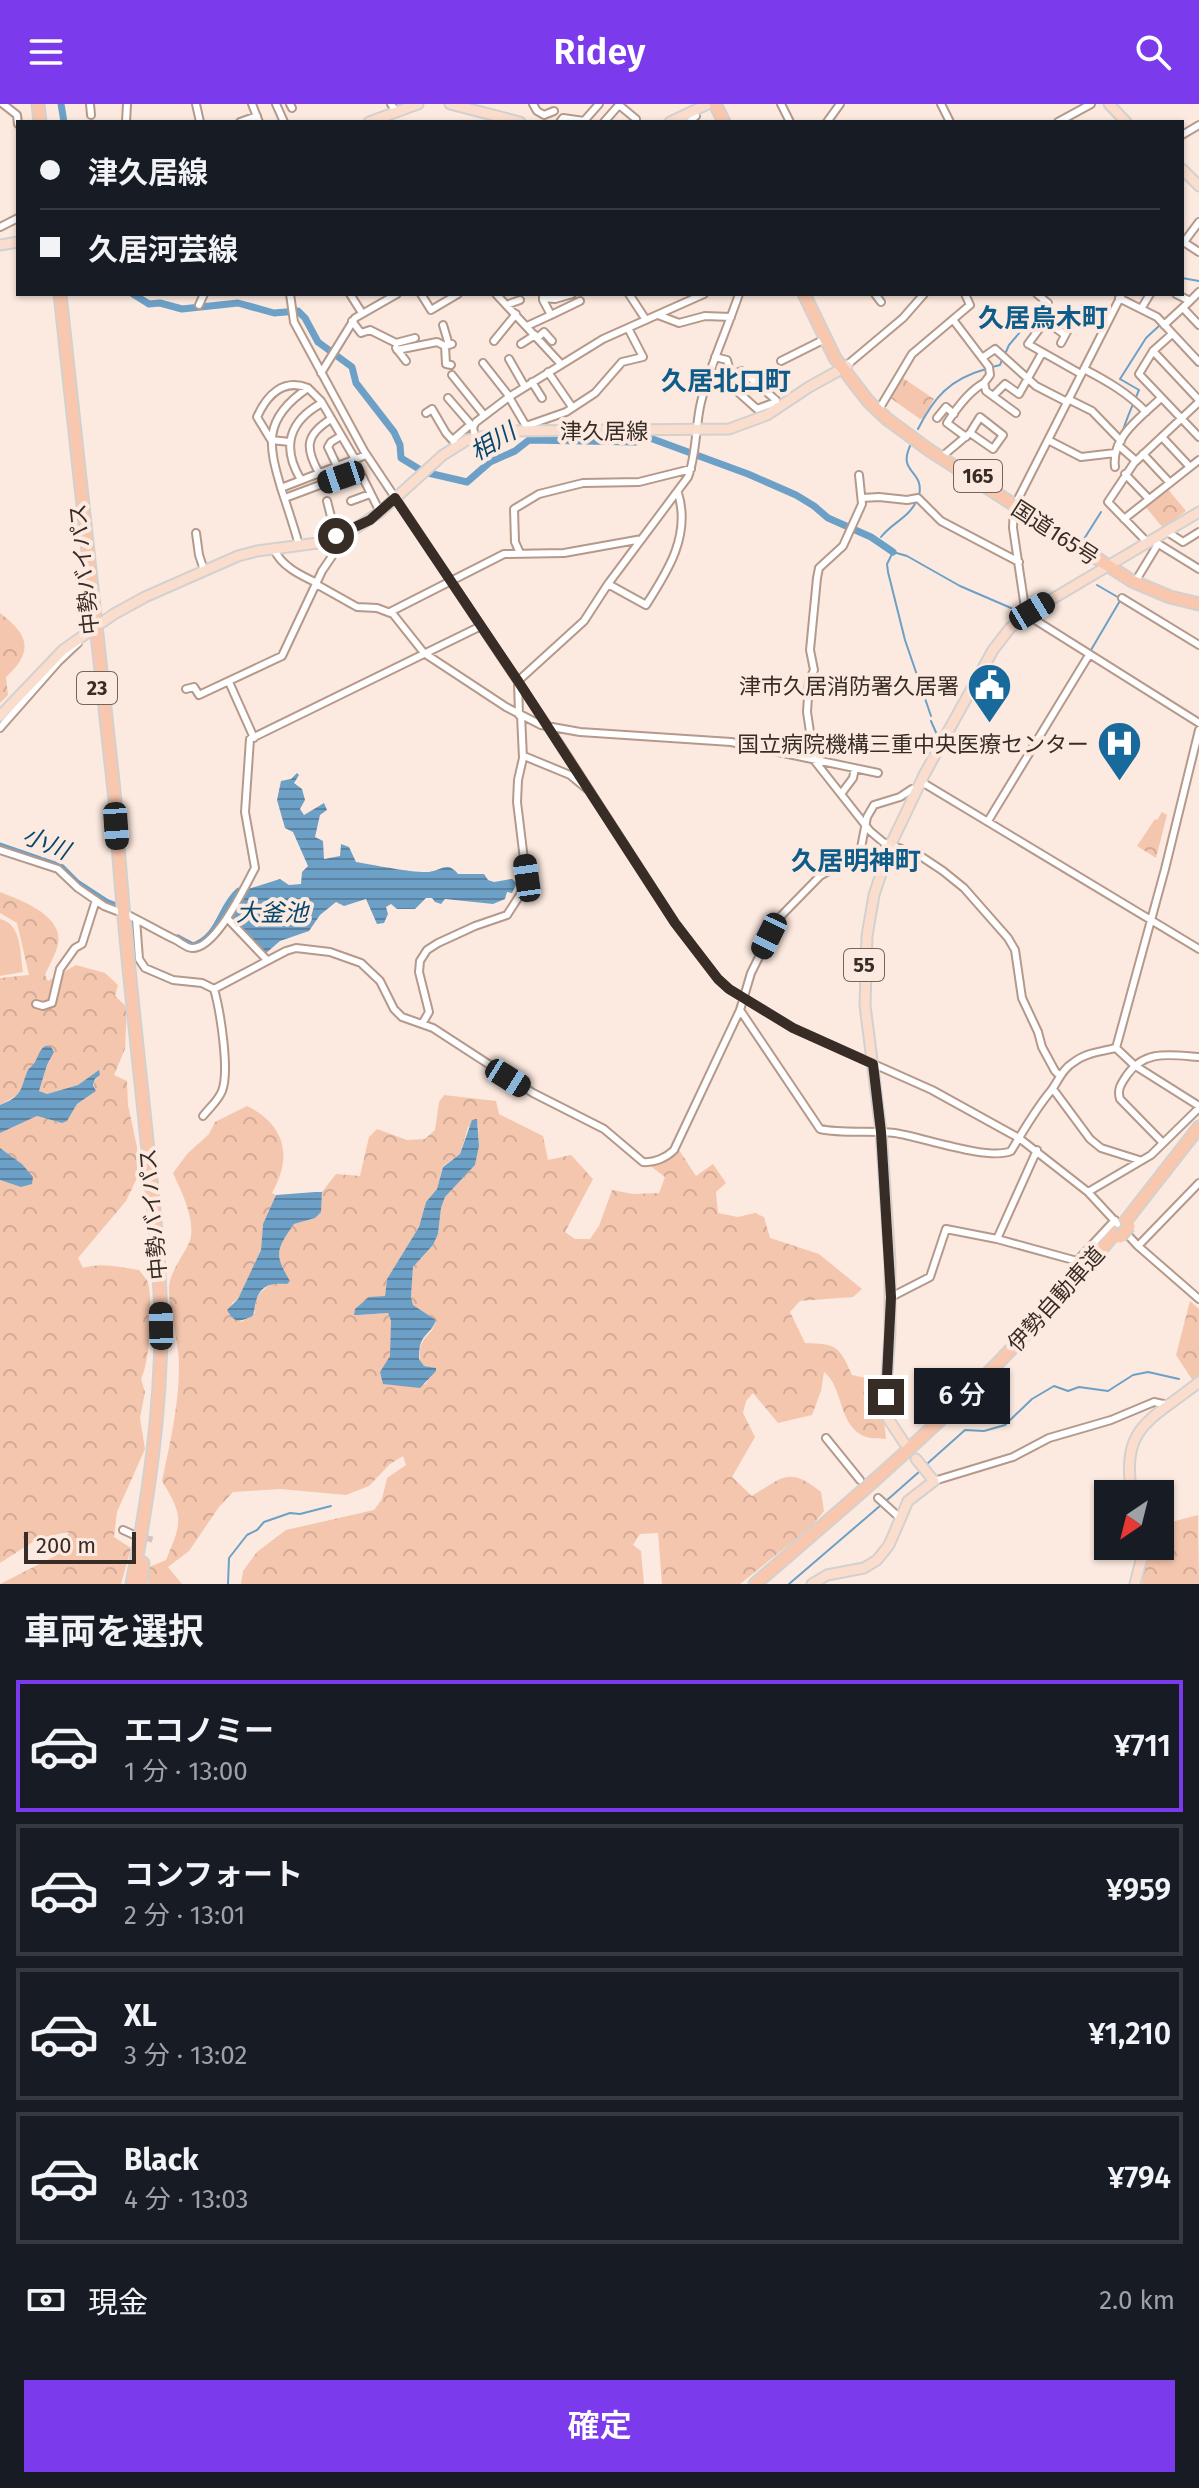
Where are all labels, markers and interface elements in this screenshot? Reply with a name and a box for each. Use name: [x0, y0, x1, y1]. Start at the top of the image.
icon: menu: [24, 30, 68, 74]
text: Ridey: [554, 30, 645, 74]
icon: search: [1131, 30, 1175, 74]
text: 津久居線: [88, 155, 208, 191]
text: 久居河芸線: [88, 232, 238, 268]
district label: 久居烏木町: [978, 303, 1108, 334]
district label: 久居北口町: [661, 366, 791, 397]
water label: 相川: [465, 416, 523, 466]
street label: 津久居線: [560, 418, 648, 445]
car: [314, 458, 368, 496]
road number: 165: [954, 460, 1002, 492]
street label: 国道165号: [1006, 495, 1104, 571]
street label: 中勢バイパス: [64, 502, 104, 636]
route start: [318, 518, 354, 554]
car: [1005, 588, 1059, 634]
public building icon: 津市久居消防署久居署: [966, 662, 1014, 725]
road number: 23: [77, 672, 117, 704]
place label: 津市久居消防署久居署: [739, 673, 959, 700]
hospital icon: 国立病院機構三重中央医療センター: [1096, 720, 1144, 783]
place label: 国立病院機構三重中央医療センター: [737, 731, 1089, 758]
car: [102, 801, 130, 851]
water label: 小川: [19, 821, 76, 866]
district label: 久居明神町: [791, 846, 921, 877]
car: [512, 853, 542, 903]
water label: 大釜池: [236, 899, 310, 927]
car: [748, 909, 790, 963]
road number: 55: [844, 949, 884, 981]
car: [481, 1055, 535, 1101]
street label: 中勢バイパス: [134, 1147, 172, 1281]
street label: 伊勢自動車道: [1002, 1241, 1110, 1357]
car: [149, 1302, 173, 1350]
callout: 6 分: [914, 1369, 1010, 1425]
route end: [868, 1379, 904, 1415]
text: 6 分: [939, 1380, 985, 1411]
north arrow: [1094, 1480, 1174, 1560]
map controls: [1094, 1480, 1174, 1560]
scale bar: [24, 1528, 136, 1564]
text: 200 m: [36, 1532, 96, 1559]
text: 車両を選択: [24, 1610, 204, 1654]
icon: car: [28, 1710, 100, 1782]
text: エコノミー: [124, 1713, 274, 1749]
text: ¥711: [1114, 1728, 1171, 1764]
text: 1 分 · 13:00: [124, 1756, 248, 1787]
icon: car: [28, 1854, 100, 1926]
text: コンフォート: [124, 1857, 303, 1893]
text: ¥959: [1106, 1872, 1171, 1908]
text: 2 分 · 13:01: [124, 1900, 245, 1931]
icon: car: [28, 1998, 100, 2070]
text: XL: [124, 1998, 157, 2034]
text: ¥1,210: [1088, 2016, 1171, 2052]
text: 3 分 · 13:02: [124, 2040, 247, 2071]
icon: car: [28, 2142, 100, 2214]
text: Black: [124, 2142, 199, 2178]
text: ¥794: [1108, 2160, 1171, 2196]
text: 4 分 · 13:03: [124, 2184, 248, 2215]
icon: cash: [24, 2278, 68, 2322]
text: 現金: [88, 2285, 148, 2321]
text: 2.0 km: [1099, 2285, 1175, 2316]
button: 確定: [24, 2380, 1175, 2472]

